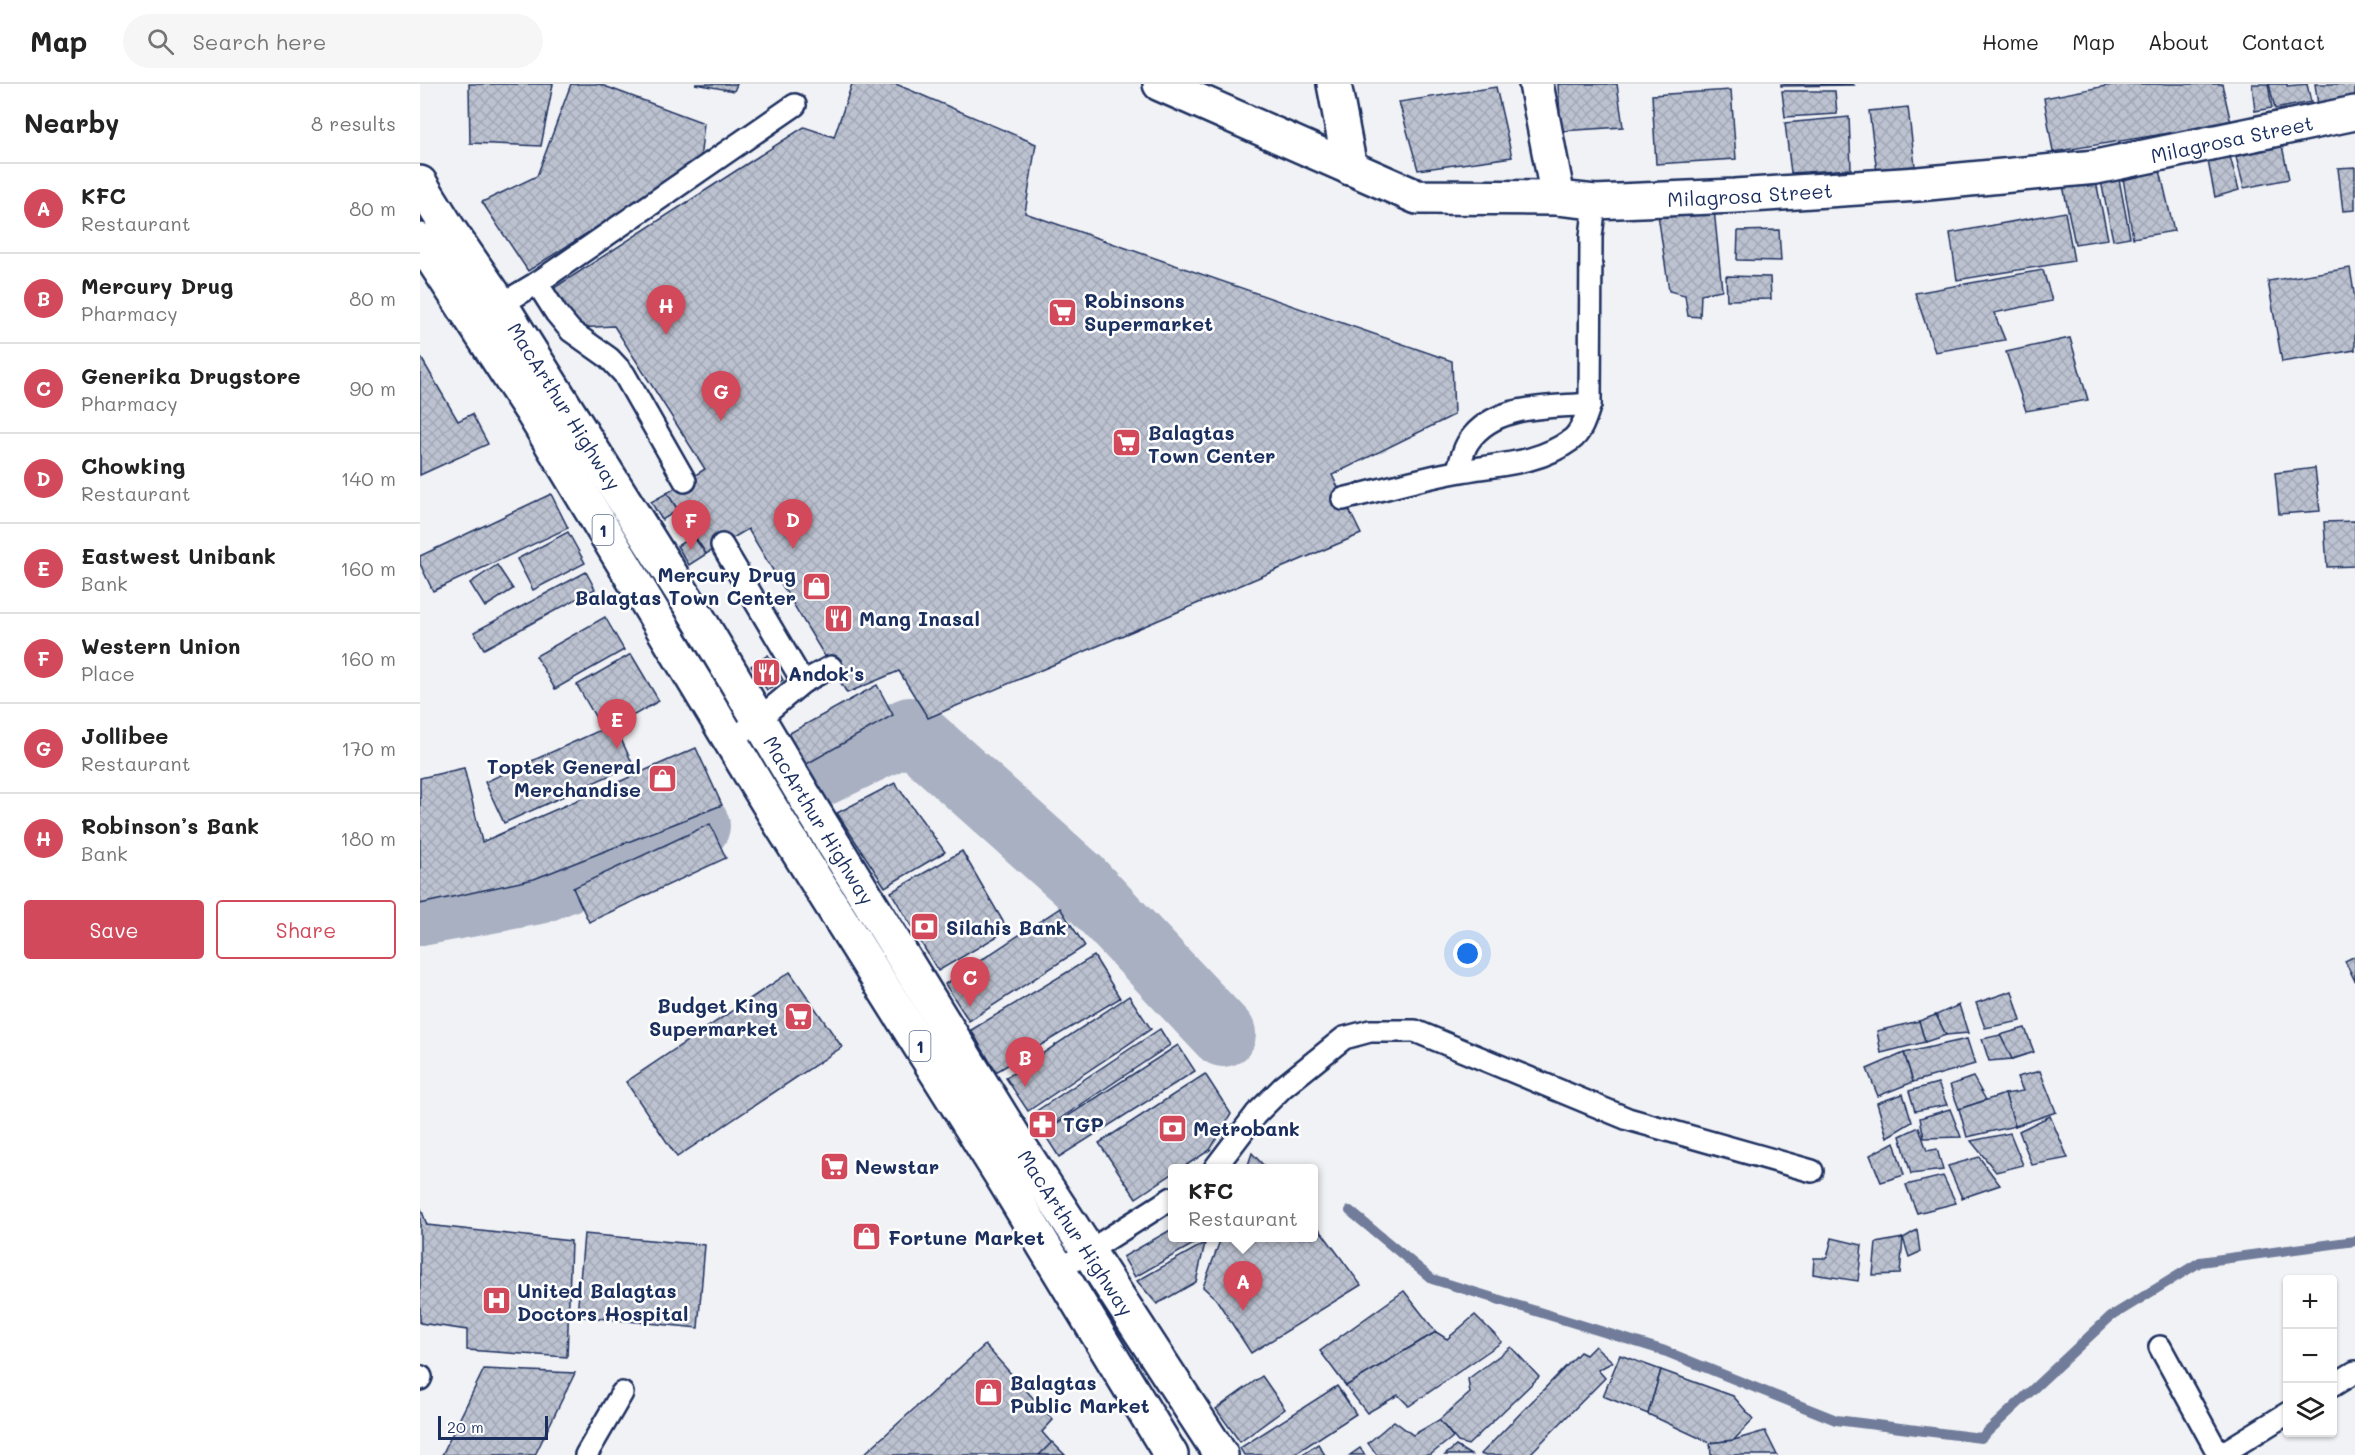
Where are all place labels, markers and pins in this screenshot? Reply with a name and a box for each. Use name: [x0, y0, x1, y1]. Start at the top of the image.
pin: H: [646, 286, 686, 335]
place label: Robinsons Supermarket: [1084, 287, 1213, 336]
supermarket icon: Robinsons Supermarket: [1047, 296, 1079, 328]
pin: G: [702, 372, 740, 421]
place label: Balagtas Town Center: [1148, 419, 1276, 468]
supermarket icon: Balagtas Town Center: [1111, 427, 1143, 459]
pin: F: [672, 500, 710, 550]
pin: D: [774, 500, 812, 549]
place label: Mercury Drug Balagtas Town Center: [575, 561, 796, 610]
shop icon: Mercury Drug Balagtas Town Center: [801, 570, 833, 602]
restaurant icon: Mang Inasal: [822, 602, 854, 634]
place label: Mang Inasal: [859, 605, 980, 631]
restaurant icon: Andok's: [751, 657, 783, 689]
place label: Andok's: [788, 660, 864, 686]
pin: E: [598, 700, 636, 749]
place label: Toptek General Merchandise: [487, 753, 641, 802]
shop icon: Toptek General Merchandise: [646, 762, 678, 794]
bank icon: Silahis Bank: [909, 911, 941, 943]
place label: Silahis Bank: [946, 914, 1067, 940]
pin: C: [950, 958, 990, 1007]
place label: Budget King Supermarket: [649, 992, 778, 1041]
supermarket icon: Budget King Supermarket: [783, 1000, 815, 1032]
pin: B: [1006, 1038, 1044, 1087]
pharmacy icon: TGP: [1026, 1108, 1058, 1140]
place label: TGP: [1063, 1111, 1104, 1137]
bank icon: Metrobank: [1156, 1112, 1188, 1144]
place label: Metrobank: [1193, 1115, 1300, 1141]
supermarket icon: Newstar: [818, 1150, 850, 1182]
place label: Newstar: [855, 1153, 939, 1179]
shop icon: Fortune Market: [851, 1221, 883, 1253]
place label: Fortune Market: [888, 1224, 1045, 1250]
pin: A: [1224, 1262, 1262, 1311]
place label: United Balagtas Doctors Hospital: [517, 1277, 688, 1326]
hospital icon: United Balagtas Doctors Hospital: [480, 1285, 512, 1317]
place label: Balagtas Public Market: [1010, 1369, 1150, 1418]
shop icon: Balagtas Public Market: [973, 1377, 1005, 1409]

